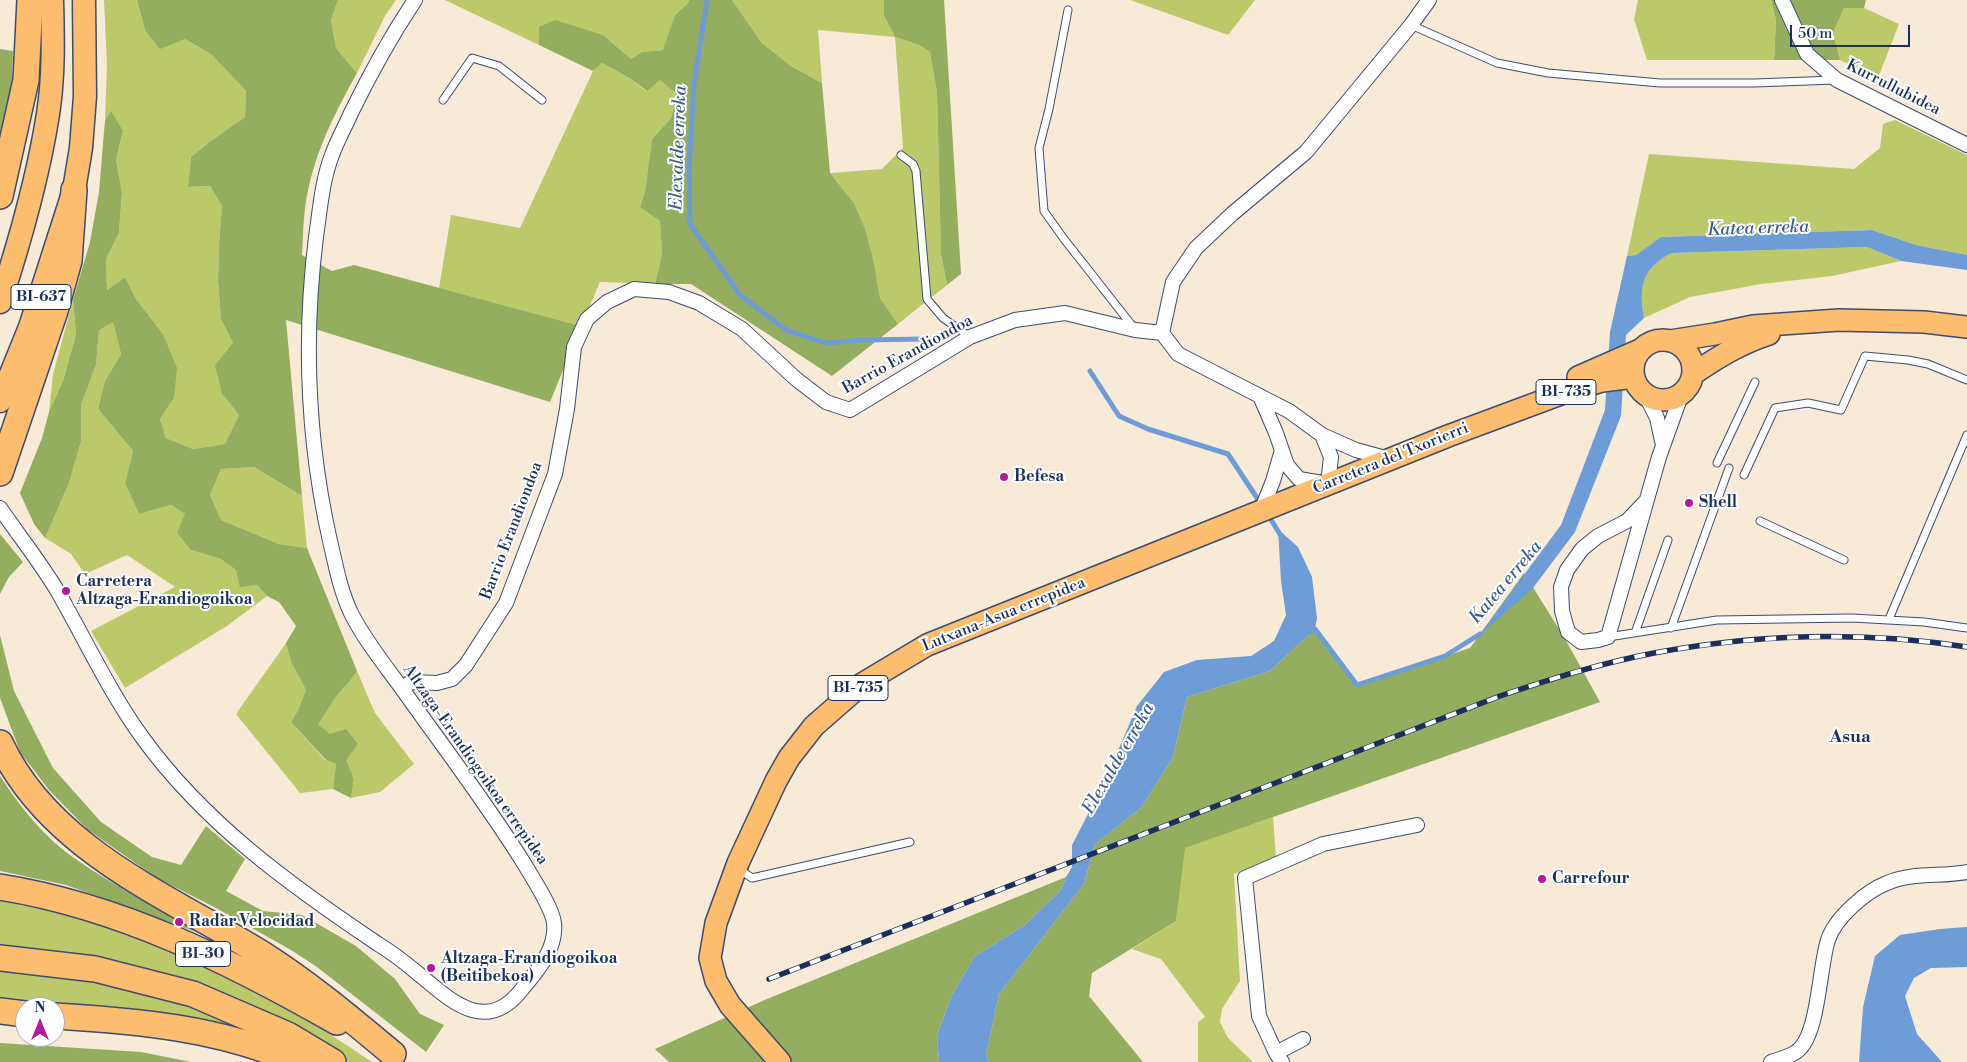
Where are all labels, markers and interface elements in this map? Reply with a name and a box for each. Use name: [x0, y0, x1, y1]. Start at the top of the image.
scale bar: [1792, 15, 1912, 47]
text: 50 m: [1798, 24, 1832, 43]
street label: Kurrullubidea: [1843, 56, 1943, 120]
water label: Elexalde erreka: [666, 85, 692, 211]
water label: Katea erreka: [1707, 216, 1809, 242]
road number: BI-637: [11, 284, 71, 310]
street label: Barrio Erandiondoa: [840, 311, 976, 399]
road number: BI-735: [1536, 380, 1596, 404]
street label: Carretera del Txorierri: [1310, 419, 1472, 499]
street label: Barrio Erandiondoa: [477, 459, 547, 603]
place label: Befesa: [1014, 467, 1064, 487]
marker: Befesa: [998, 471, 1010, 483]
place label: Shell: [1699, 493, 1737, 513]
marker: Shell: [1683, 497, 1695, 509]
water label: Katea erreka: [1465, 537, 1547, 629]
place label: Carretera Altzaga-Erandiogoikoa: [76, 572, 252, 610]
street label: Lutxana-Asua errepidea: [920, 573, 1088, 657]
marker: Carretera Altzaga-Erandiogoikoa: [60, 585, 72, 597]
street label: Altzaga-Erandiogoikoa errepidea: [398, 661, 552, 869]
road number: BI-735: [828, 676, 888, 700]
water label: Elexalde erreka: [1078, 700, 1160, 818]
district label: Asua: [1829, 727, 1871, 749]
place label: Carrefour: [1552, 869, 1630, 889]
marker: Carrefour: [1536, 873, 1548, 885]
place label: Radar Velocidad: [189, 912, 314, 932]
marker: Radar Velocidad: [173, 916, 185, 928]
road number: BI-30: [176, 942, 230, 966]
place label: Altzaga-Erandiogoikoa (Beitibekoa): [441, 949, 617, 987]
marker: Altzaga-Erandiogoikoa (Beitibekoa): [425, 962, 437, 974]
north arrow: [15, 997, 65, 1047]
text: N: [34, 999, 46, 1017]

